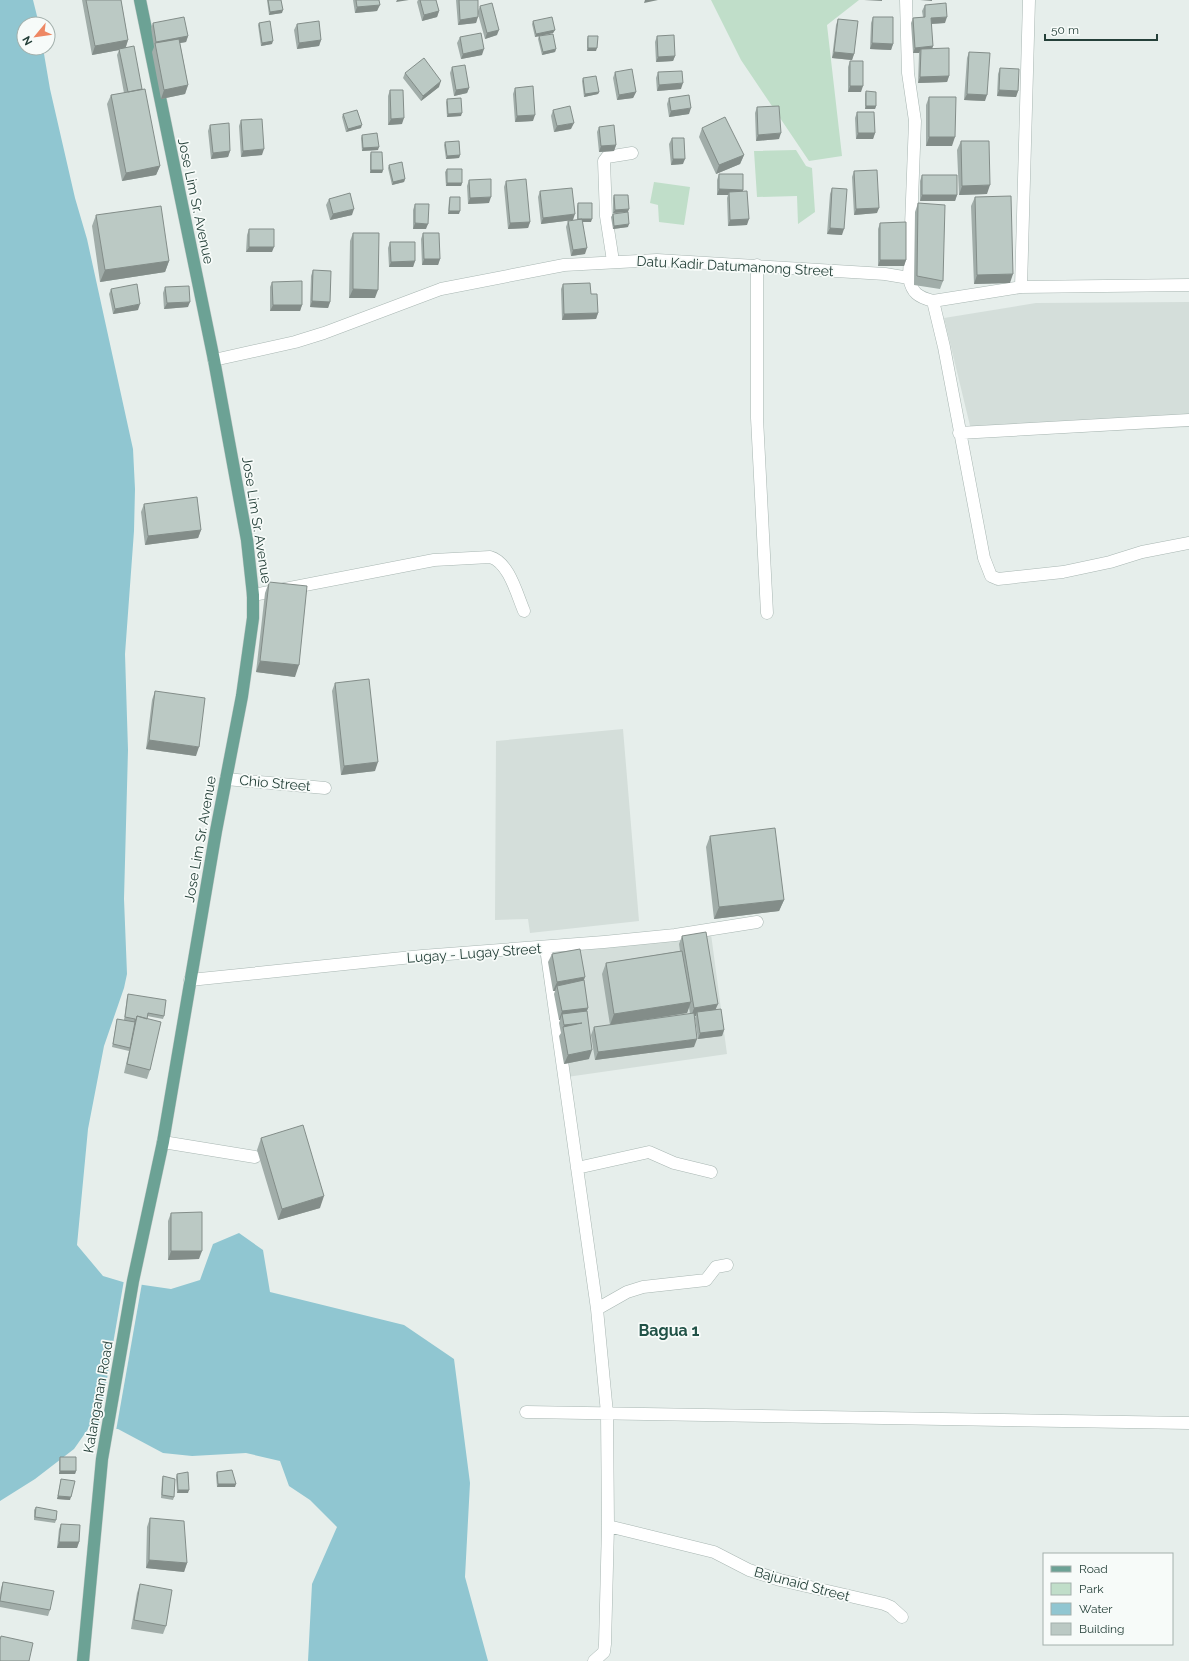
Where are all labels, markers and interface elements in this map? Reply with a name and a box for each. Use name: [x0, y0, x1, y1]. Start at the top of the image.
north arrow: [16, 16, 56, 56]
scale bar: [1045, 16, 1157, 42]
text: 50 m: [1051, 23, 1079, 37]
text: N: [20, 34, 35, 47]
street label: Jose Lim Sr. Avenue: [175, 137, 217, 265]
street label: Datu Kadir Datumanong Street: [636, 253, 834, 279]
street label: Jose Lim Sr. Avenue: [239, 455, 275, 585]
street label: Chio Street: [239, 772, 312, 794]
street label: Jose Lim Sr. Avenue: [181, 775, 219, 903]
street label: Lugay - Lugay Street: [406, 940, 542, 966]
district label: Bagua 1: [638, 1321, 700, 1340]
street label: Kalanganan Road: [80, 1340, 116, 1454]
legend: [1043, 1553, 1173, 1645]
text: Road: [1079, 1562, 1108, 1576]
street label: Bajunaid Street: [752, 1564, 852, 1605]
text: Park: [1079, 1582, 1104, 1596]
text: Water: [1079, 1602, 1113, 1616]
text: Building: [1079, 1622, 1125, 1636]

